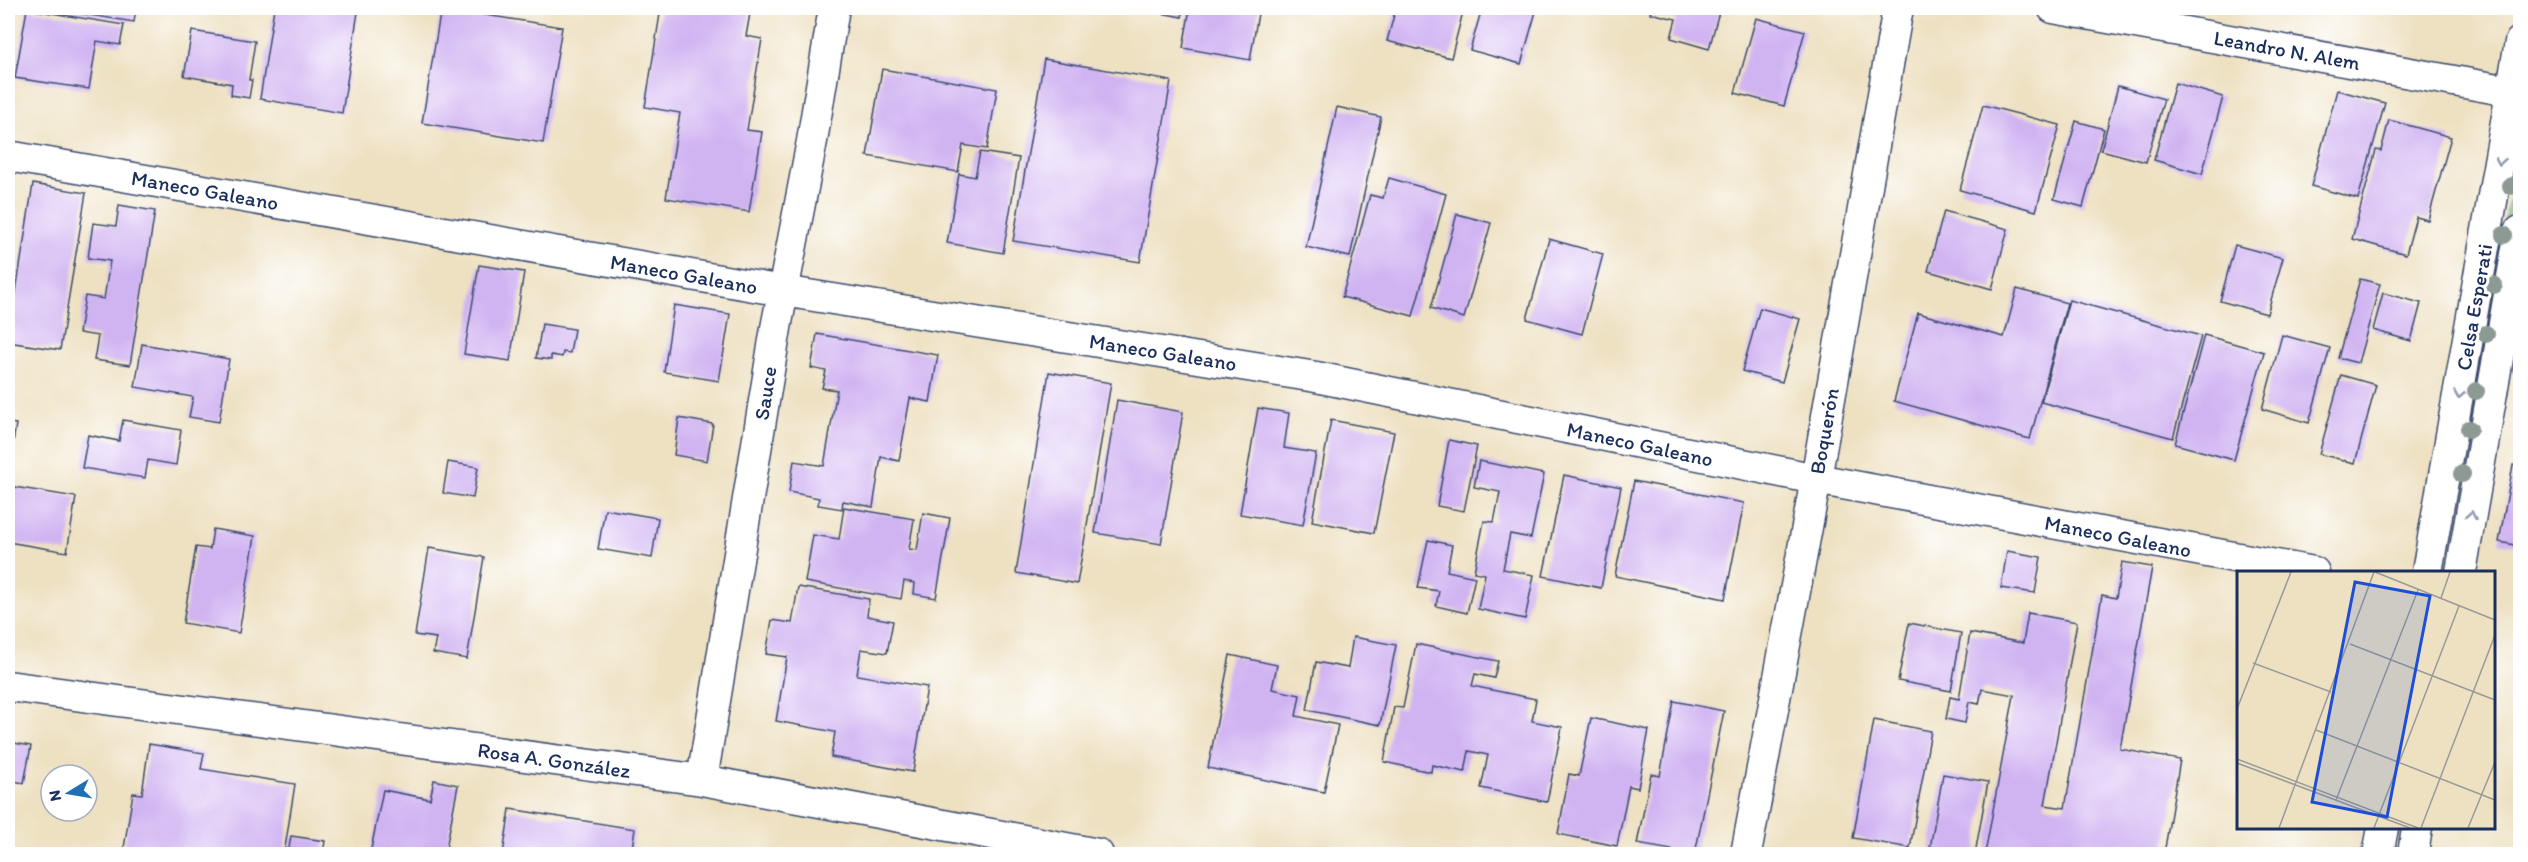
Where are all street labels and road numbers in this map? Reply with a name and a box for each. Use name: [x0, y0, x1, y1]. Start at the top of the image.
street label: Leandro N. Alem: [2212, 25, 2362, 75]
street label: Maneco Galeano: [129, 165, 281, 215]
street label: Celsa Esperati: [2451, 242, 2497, 372]
street label: Maneco Galeano: [608, 249, 760, 299]
street label: Maneco Galeano: [1087, 328, 1239, 376]
street label: Sauce: [748, 364, 782, 422]
street label: Boquerón: [1804, 386, 1844, 476]
street label: Maneco Galeano: [1565, 416, 1715, 472]
street label: Maneco Galeano: [2042, 510, 2194, 562]
street label: Rosa A. González: [476, 737, 632, 783]

